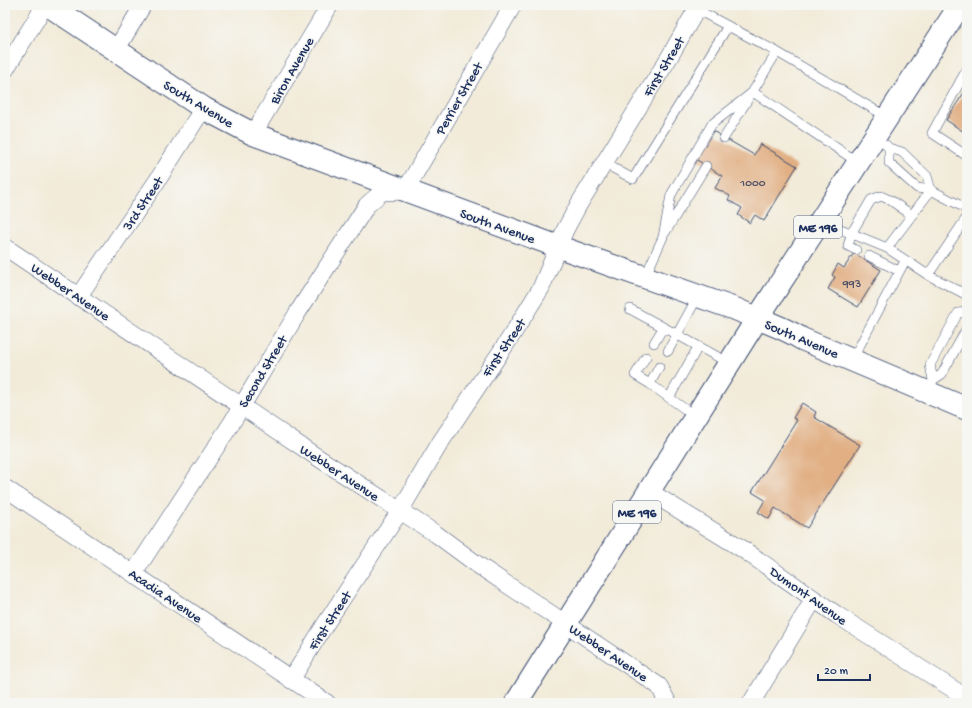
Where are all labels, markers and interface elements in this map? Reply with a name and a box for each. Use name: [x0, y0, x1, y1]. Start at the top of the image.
street label: First Street: [640, 33, 690, 101]
street label: Biron Avenue: [267, 34, 320, 109]
street label: Perrier Street: [432, 59, 488, 139]
street label: South Avenue: [159, 78, 237, 133]
street label: 3rd Street: [119, 173, 169, 235]
house number: 1000: [739, 177, 766, 191]
street label: South Avenue: [457, 206, 538, 249]
road number: ME 196: [794, 216, 842, 238]
street label: Webber Avenue: [27, 260, 113, 326]
house number: 993: [842, 278, 861, 292]
street label: First Street: [479, 315, 531, 382]
street label: South Avenue: [761, 317, 841, 364]
street label: Second Street: [236, 332, 293, 411]
street label: Webber Avenue: [296, 442, 382, 507]
road number: ME 196: [613, 501, 661, 523]
street label: Dumont Avenue: [765, 564, 850, 630]
street label: Acadia Avenue: [125, 566, 205, 628]
street label: First Street: [305, 588, 357, 655]
street label: Webber Avenue: [565, 621, 651, 687]
scale bar: [818, 656, 870, 682]
text: 20 m: [824, 665, 849, 679]

